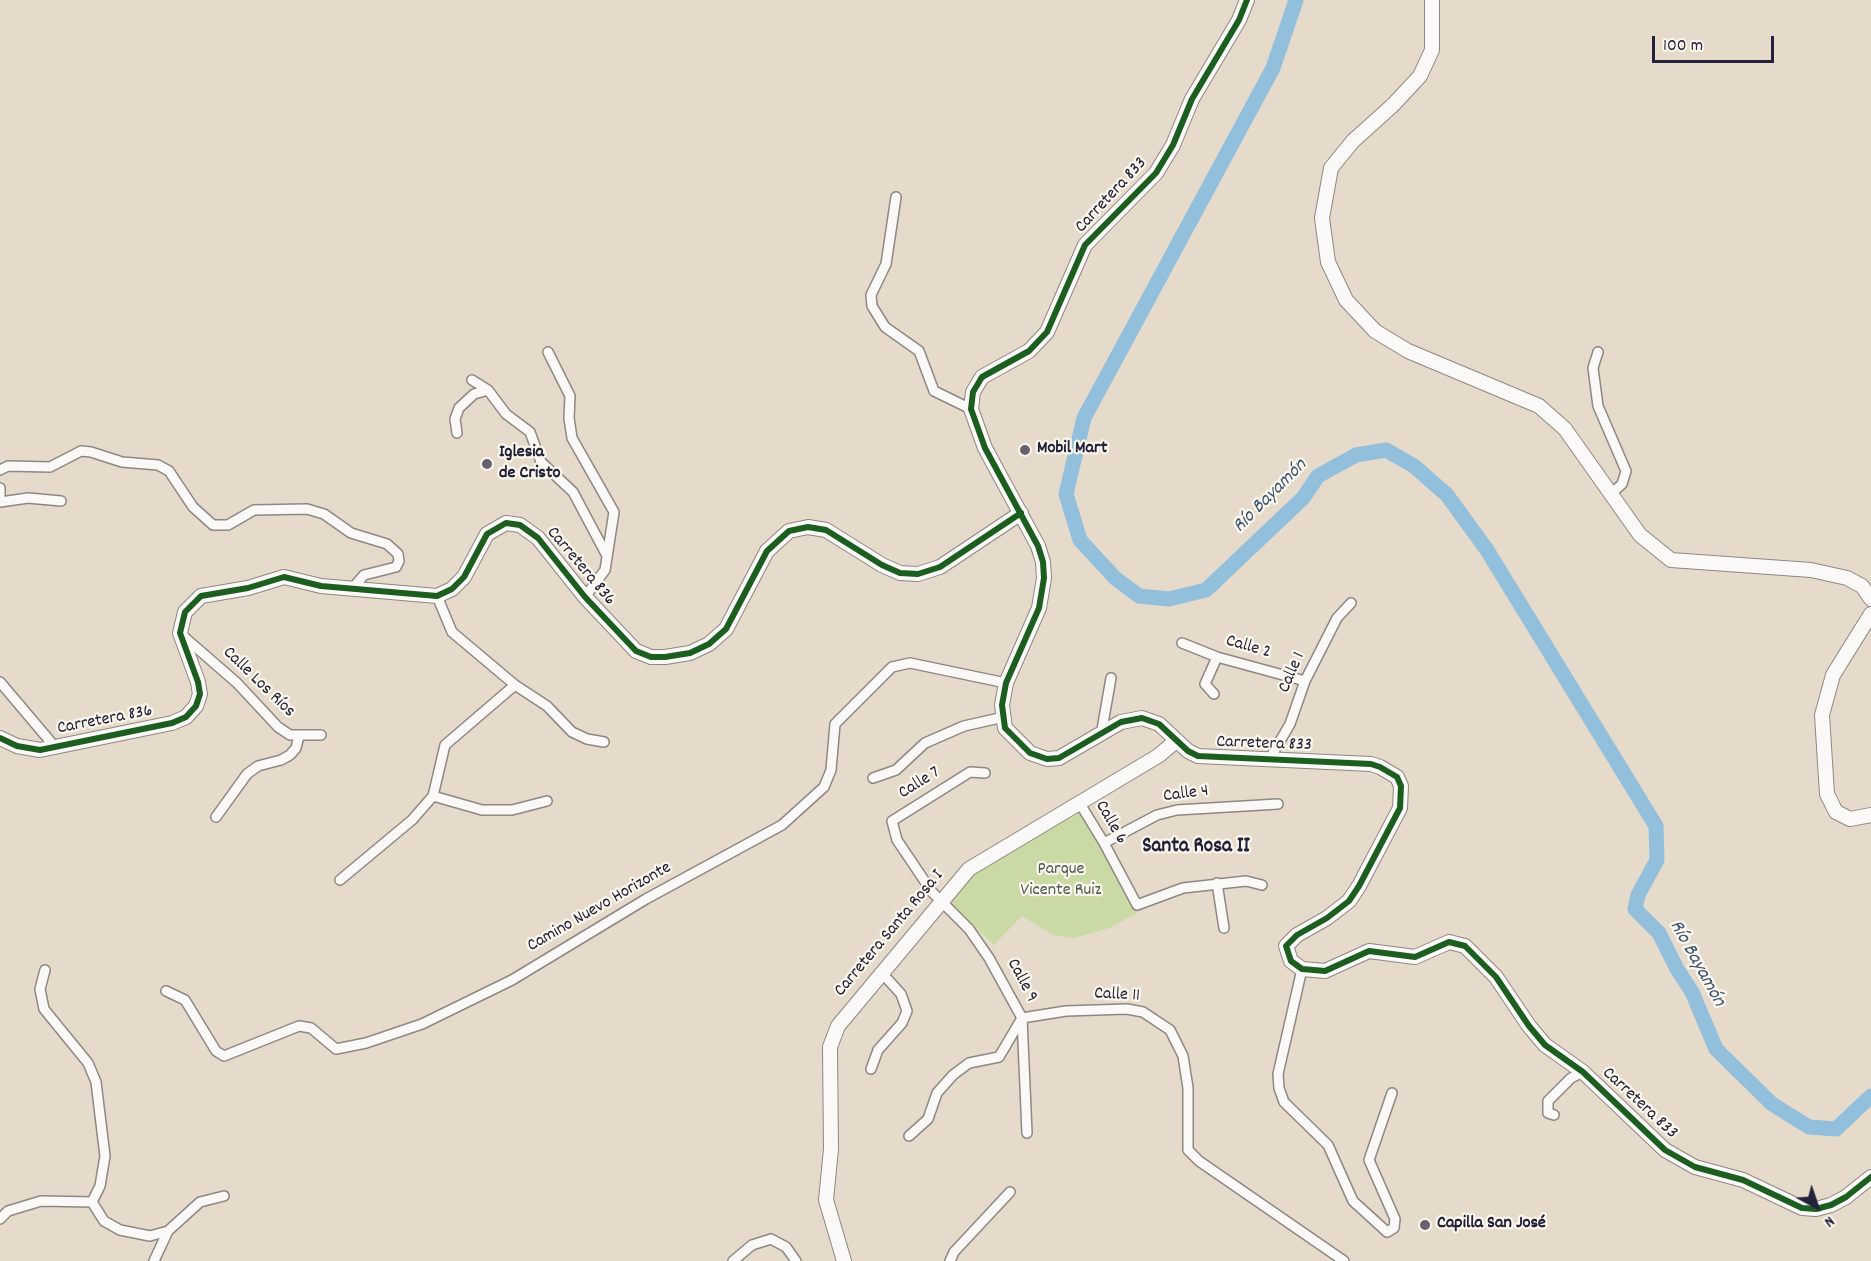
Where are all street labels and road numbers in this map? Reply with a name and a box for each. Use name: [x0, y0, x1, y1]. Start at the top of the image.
street label: Carretera 833: [1071, 154, 1153, 238]
street label: Carretera 836: [541, 523, 619, 611]
street label: Calle 2: [1223, 631, 1273, 665]
street label: Calle Los Ríos: [217, 643, 299, 723]
street label: Calle 1: [1275, 650, 1311, 696]
street label: Carretera 836: [56, 701, 154, 741]
street label: Carretera 833: [1216, 733, 1312, 757]
street label: Calle 7: [895, 763, 945, 805]
street label: Calle 4: [1162, 782, 1210, 808]
street label: Calle 6: [1089, 797, 1131, 849]
street label: Camino Nuevo Horizonte: [524, 858, 676, 958]
street label: Carretera Santa Rosa I: [831, 866, 949, 1002]
street label: Calle 9: [1001, 956, 1041, 1006]
street label: Calle 11: [1094, 984, 1140, 1008]
street label: Carretera 833: [1597, 1063, 1681, 1145]

